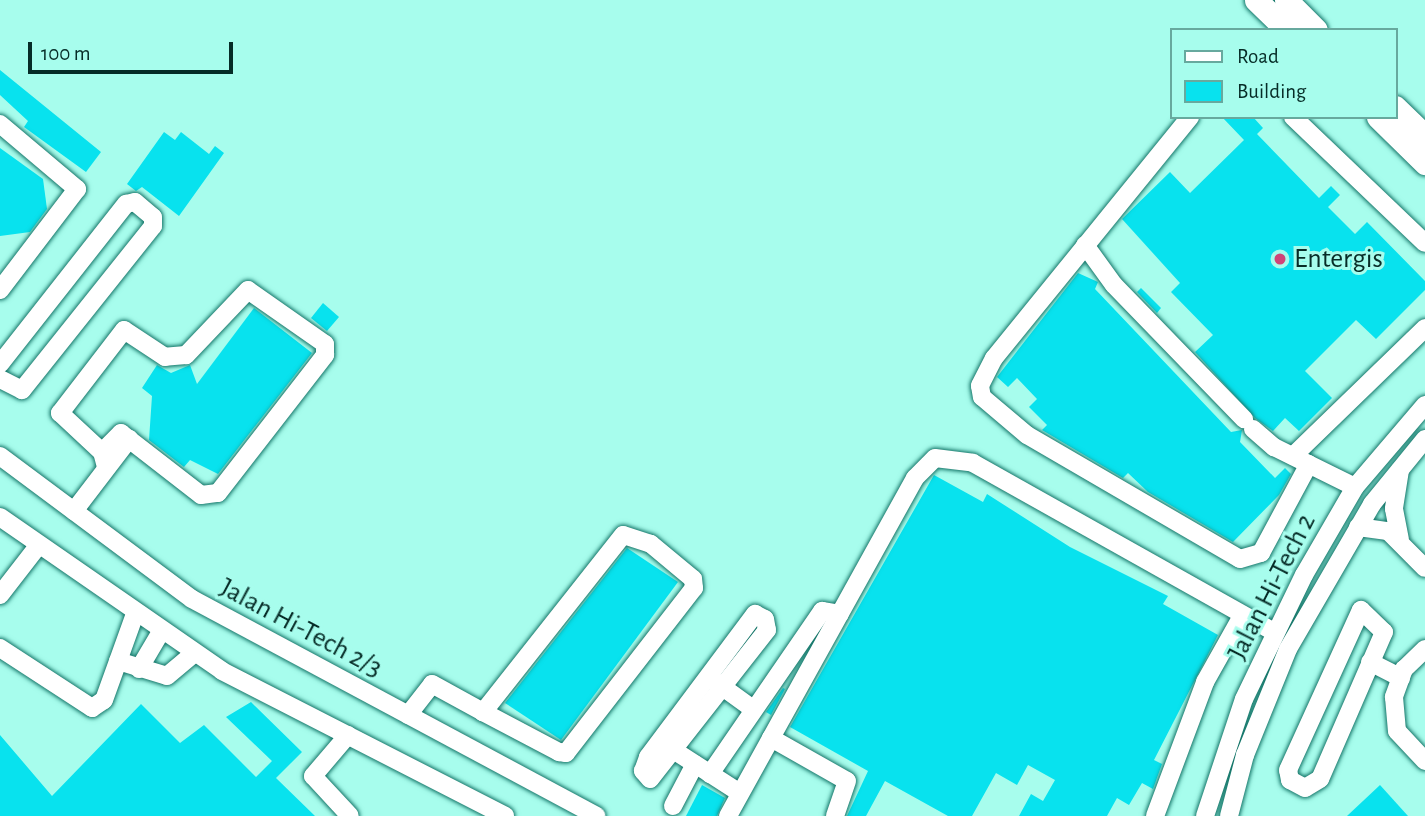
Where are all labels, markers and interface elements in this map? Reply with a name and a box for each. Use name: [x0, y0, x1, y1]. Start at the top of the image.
scale bar: [32, 28, 236, 72]
legend: [1170, 28, 1397, 119]
text: 100 m: [41, 43, 91, 64]
text: Road: [1237, 46, 1279, 67]
text: Building: [1237, 81, 1306, 102]
place label: Entergis: [1294, 242, 1383, 276]
marker: Entergis: [1272, 251, 1288, 267]
street label: Jalan Hi-Tech 2: [1221, 508, 1323, 666]
street label: Jalan Hi-Tech 2/3: [214, 571, 388, 685]

